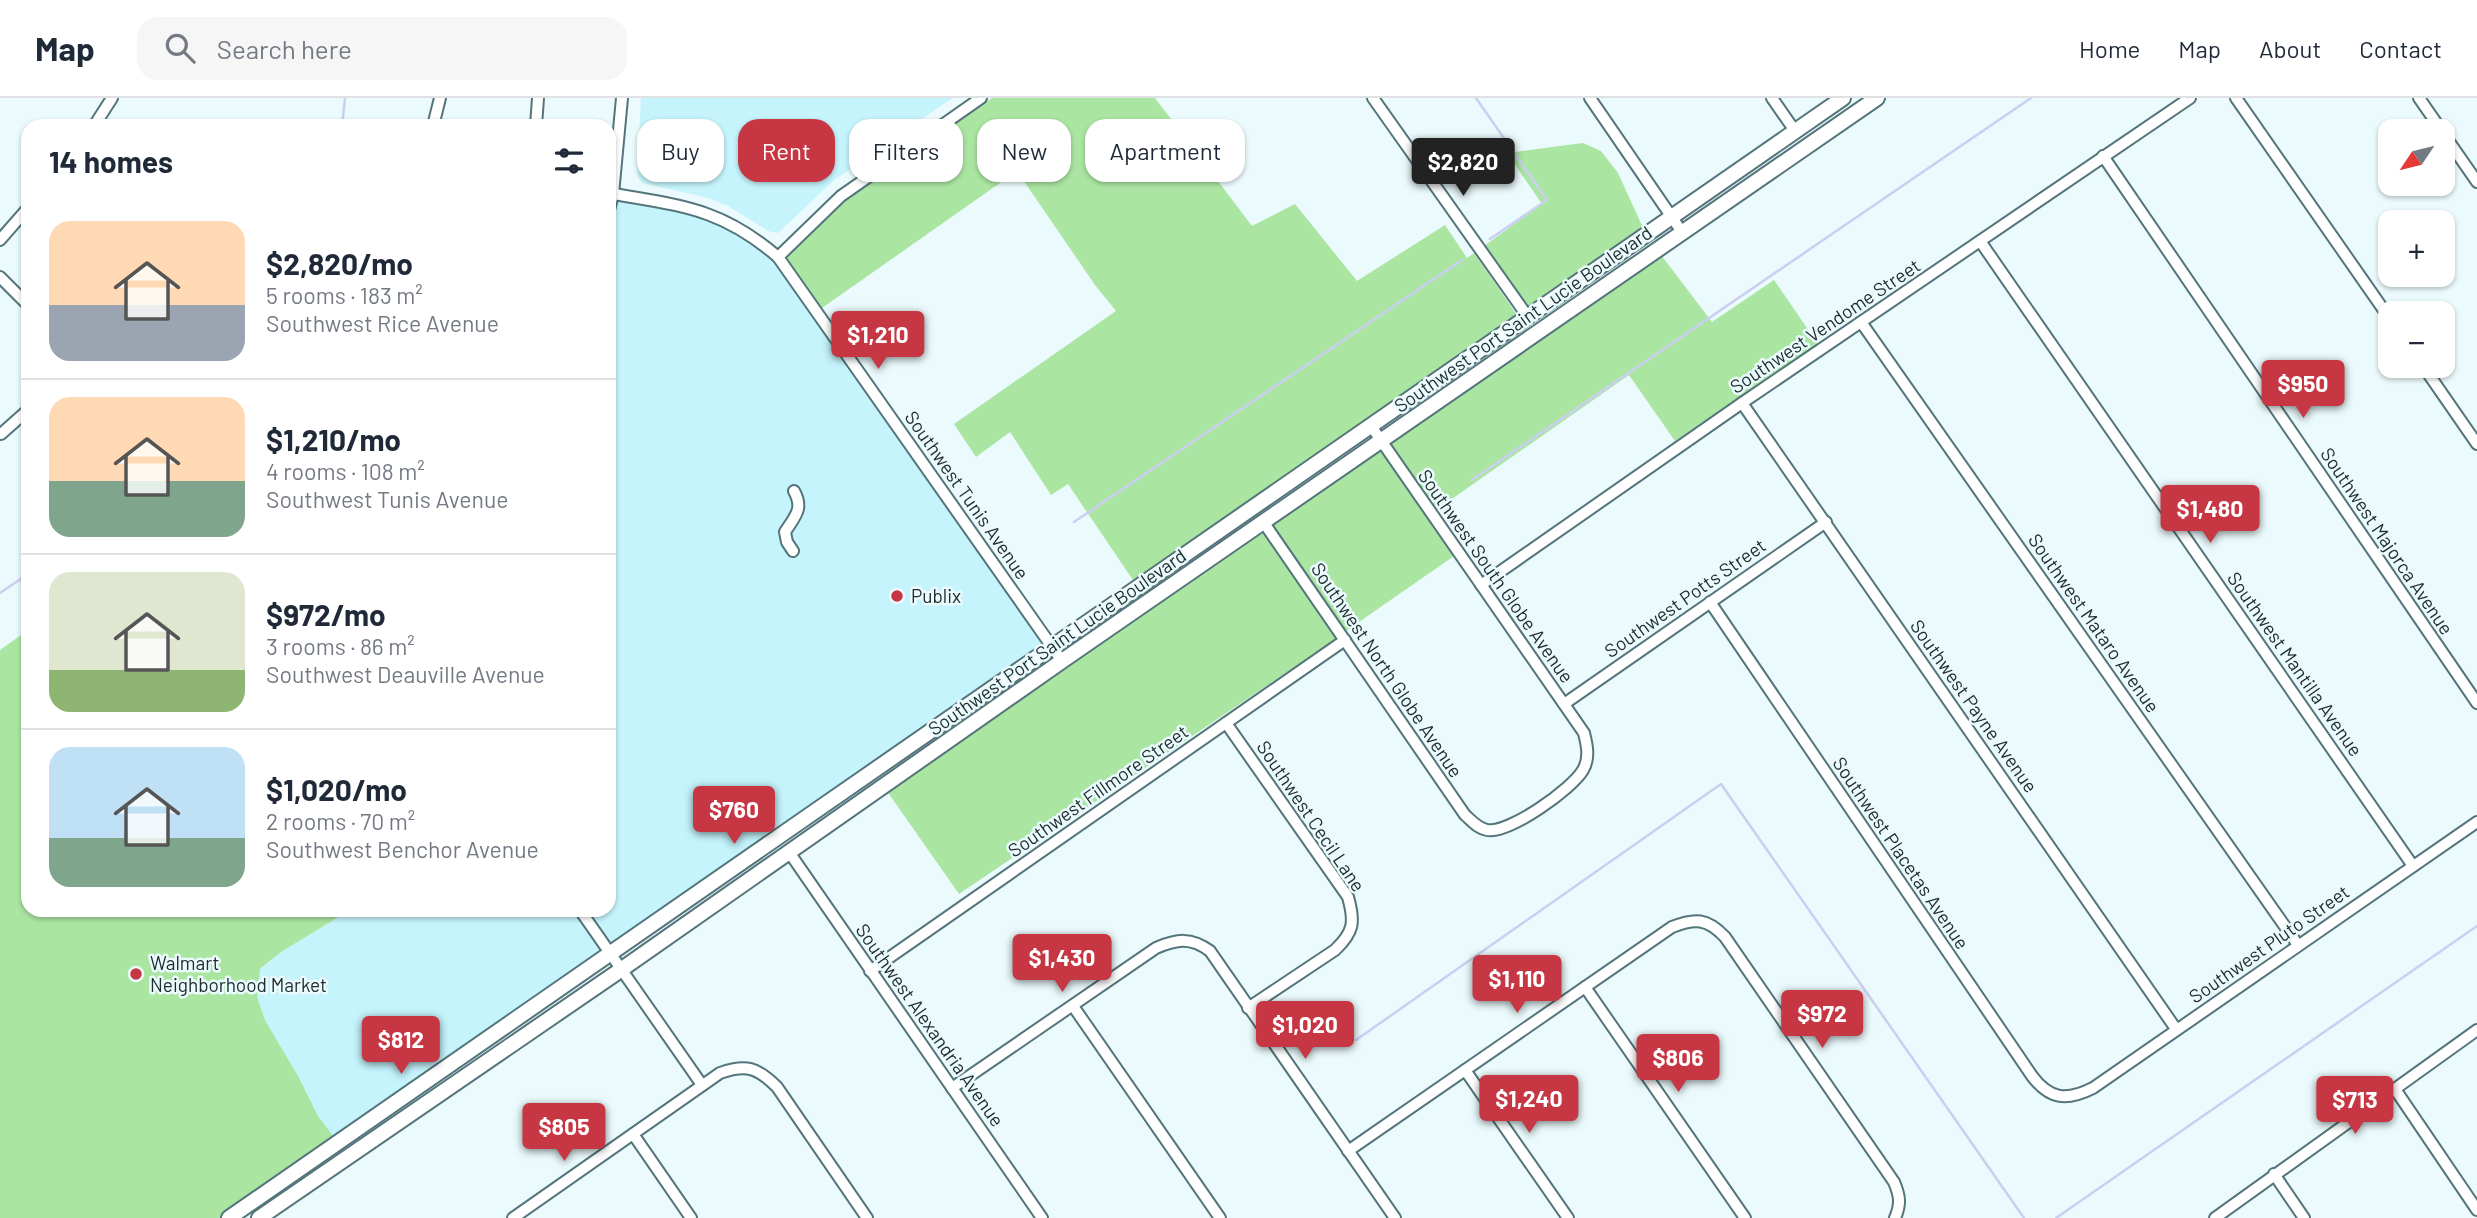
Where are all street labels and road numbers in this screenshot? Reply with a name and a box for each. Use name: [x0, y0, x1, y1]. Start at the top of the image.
street label: Southwest Port Saint Lucie Boulevard: [1389, 220, 1656, 417]
street label: Southwest Vendome Street: [1725, 253, 1924, 398]
street label: Southwest Tunis Avenue: [901, 406, 1034, 583]
street label: Southwest Majorca Avenue: [2316, 443, 2459, 639]
street label: Southwest South Globe Avenue: [1414, 465, 1579, 687]
street label: Southwest Mataro Avenue: [2024, 529, 2165, 717]
street label: Southwest Potts Street: [1600, 533, 1770, 662]
street label: Southwest Port Saint Lucie Boulevard: [923, 543, 1190, 740]
street label: Southwest North Globe Avenue: [1307, 558, 1468, 781]
street label: Southwest Mantilla Avenue: [2223, 567, 2368, 760]
street label: Southwest Payne Avenue: [1906, 615, 2043, 797]
street label: Southwest Fillmore Street: [1003, 720, 1192, 862]
street label: Southwest Cecil Lane: [1252, 736, 1370, 896]
street label: Southwest Placetas Avenue: [1828, 752, 1974, 953]
street label: Southwest Pluto Street: [2184, 880, 2353, 1008]
street label: Southwest Alexandria Avenue: [851, 919, 1009, 1131]

